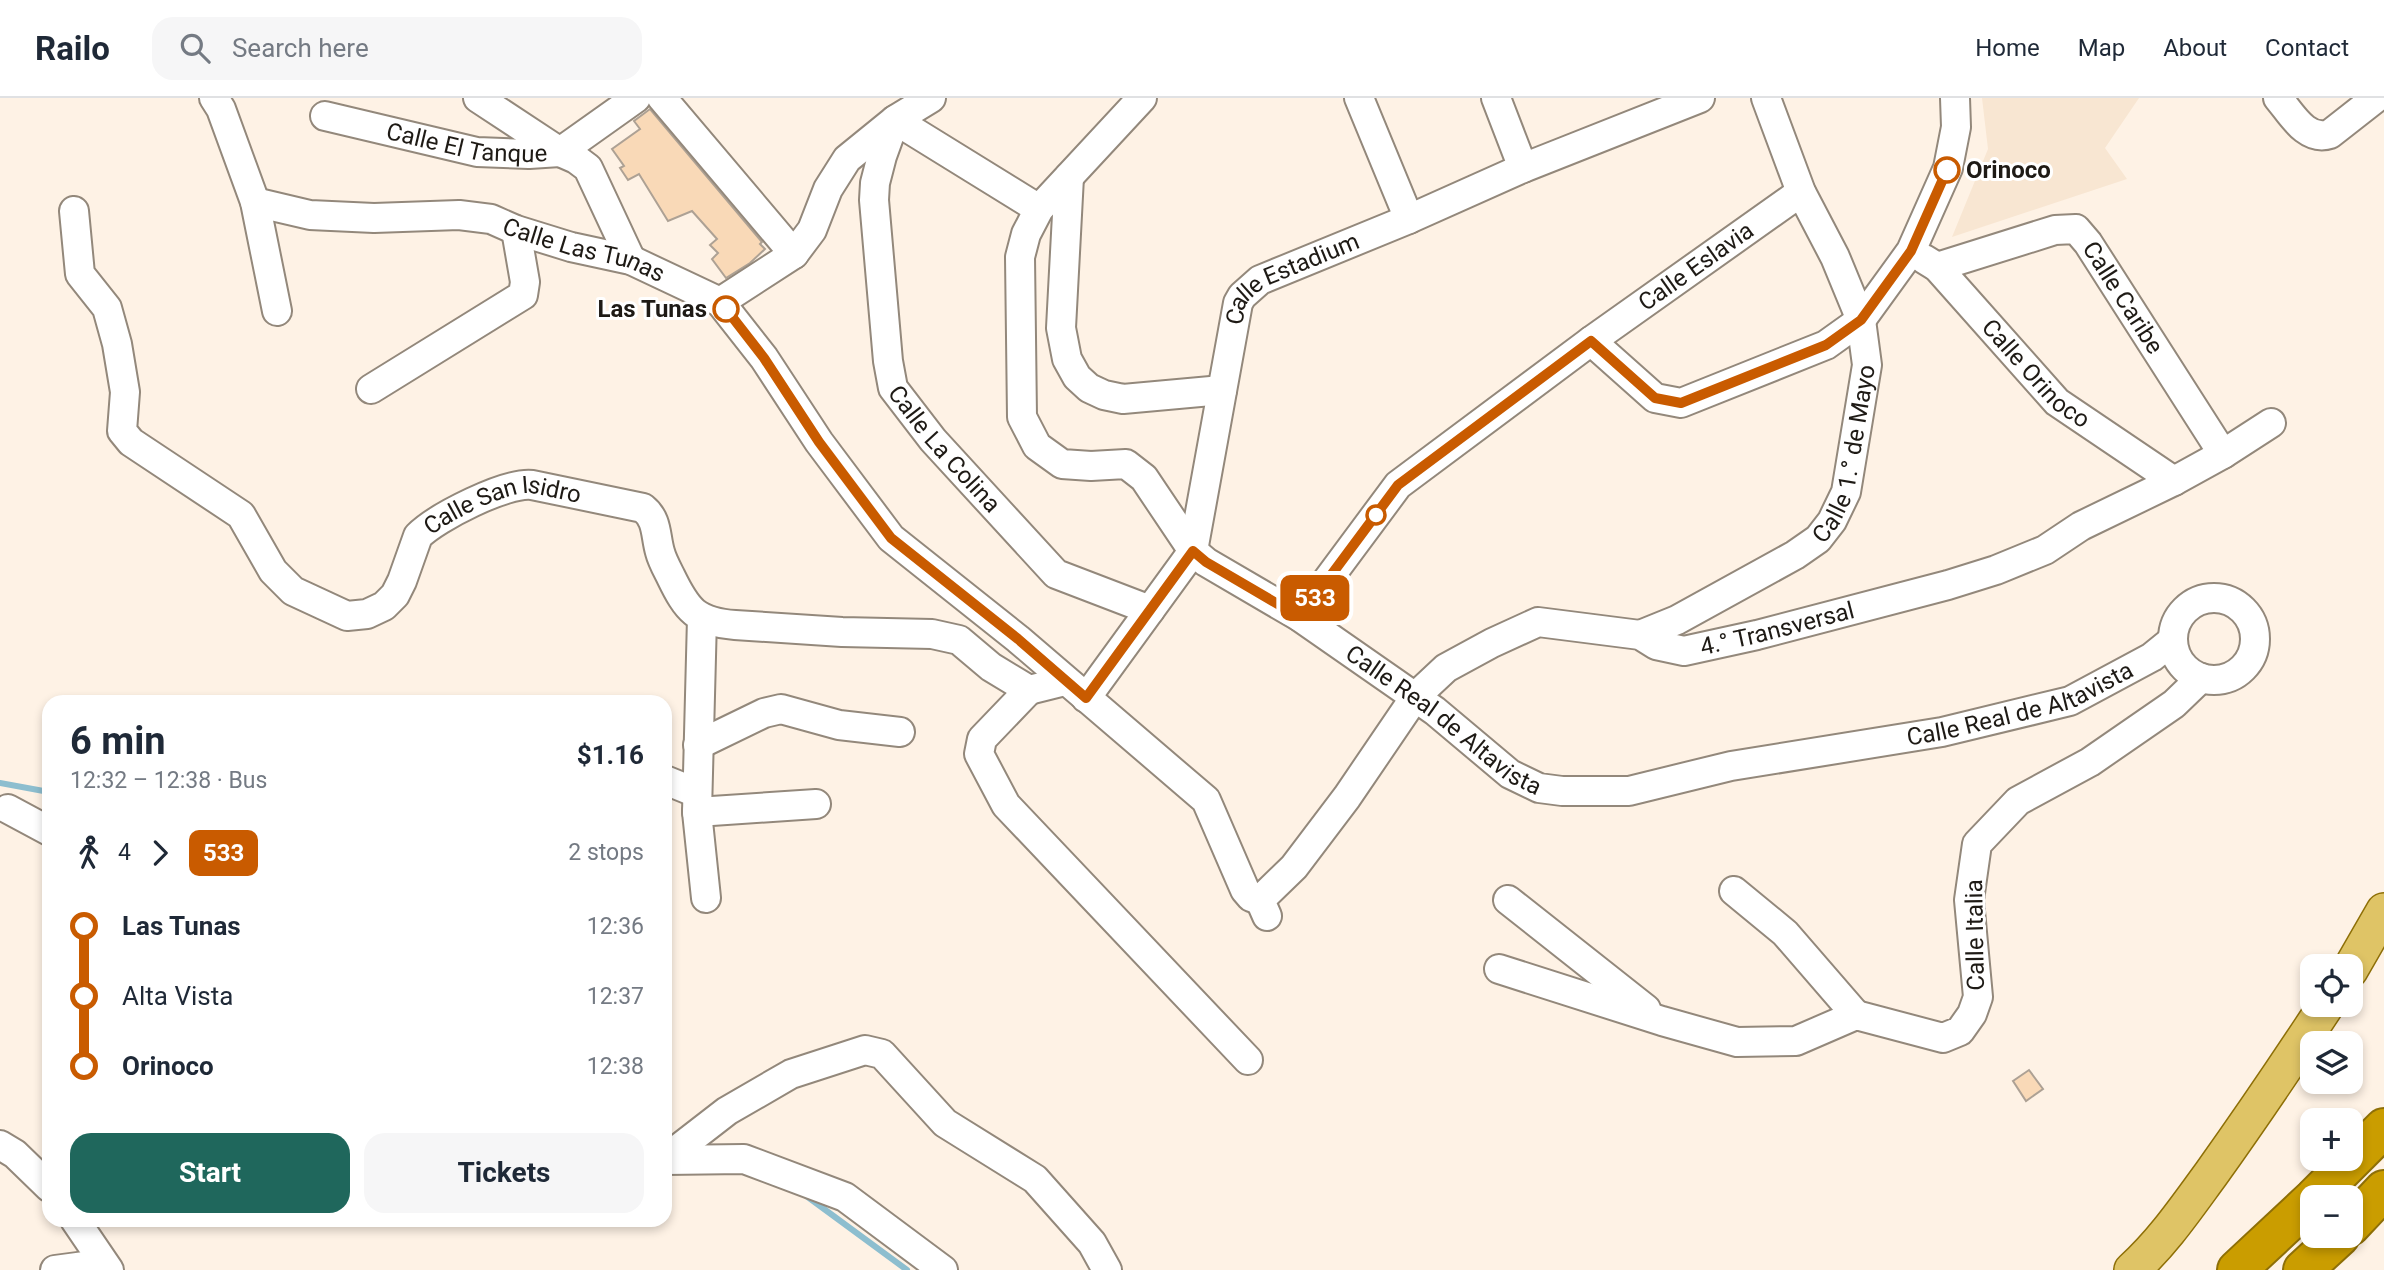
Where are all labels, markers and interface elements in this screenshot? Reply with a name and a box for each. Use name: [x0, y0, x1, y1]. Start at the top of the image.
search box: [152, 17, 642, 80]
text: Railo: [35, 29, 110, 68]
icon: search: [176, 29, 214, 67]
text: Search here: [232, 33, 369, 63]
text: Home: [1975, 34, 2040, 62]
text: Map: [2078, 34, 2125, 62]
text: About: [2163, 34, 2227, 62]
text: Contact: [2265, 34, 2349, 62]
street label: Calle El Tanque: [384, 117, 548, 168]
place label: Orinoco: [1966, 156, 2051, 184]
marker: Orinoco: [1934, 157, 1960, 183]
street label: Calle Las Tunas: [498, 212, 669, 288]
street label: Calle Eslavia: [1633, 216, 1759, 317]
street label: Calle Estadium: [1220, 227, 1363, 327]
street label: Calle Caribe: [2077, 236, 2169, 359]
place label: Las Tunas: [597, 295, 707, 323]
marker: Las Tunas: [713, 296, 739, 322]
street label: Calle Orinoco: [1976, 313, 2095, 434]
street label: Calle 1.° de Mayo: [1806, 363, 1881, 548]
street label: Calle La Colina: [882, 380, 1006, 518]
street label: Calle San Isidro: [418, 471, 584, 540]
unlabelled marker: [1366, 505, 1386, 525]
line badge: 533: [1275, 575, 1355, 621]
text: 533: [1294, 584, 1336, 612]
street label: 4.° Transversal: [1697, 596, 1857, 661]
street label: Calle Real de Altavista: [1340, 639, 1546, 801]
street label: Calle Real de Altavista: [1905, 656, 2138, 751]
text: 6 min: [70, 719, 166, 763]
text: $1.16: [577, 740, 644, 770]
text: 12:32 – 12:38 · Bus: [70, 767, 267, 794]
icon: walk: [70, 834, 108, 872]
icon: forward: [141, 834, 179, 872]
text: 4: [118, 839, 131, 866]
text: 533: [203, 839, 244, 867]
text: 2 stops: [568, 839, 644, 866]
street label: Calle Italia: [1960, 879, 1990, 991]
text: Las Tunas: [122, 911, 241, 941]
text: 12:36: [587, 913, 644, 940]
map controls: [2300, 954, 2363, 1248]
button: locate: [2300, 954, 2363, 1017]
text: Alta Vista: [122, 981, 233, 1011]
text: 12:37: [587, 983, 644, 1010]
button: layers: [2300, 1031, 2363, 1094]
text: Orinoco: [122, 1051, 214, 1081]
text: 12:38: [587, 1053, 644, 1080]
button: +: [2300, 1108, 2363, 1171]
button: Start: [70, 1133, 350, 1213]
button: Tickets: [364, 1133, 644, 1213]
button: −: [2300, 1185, 2363, 1248]

